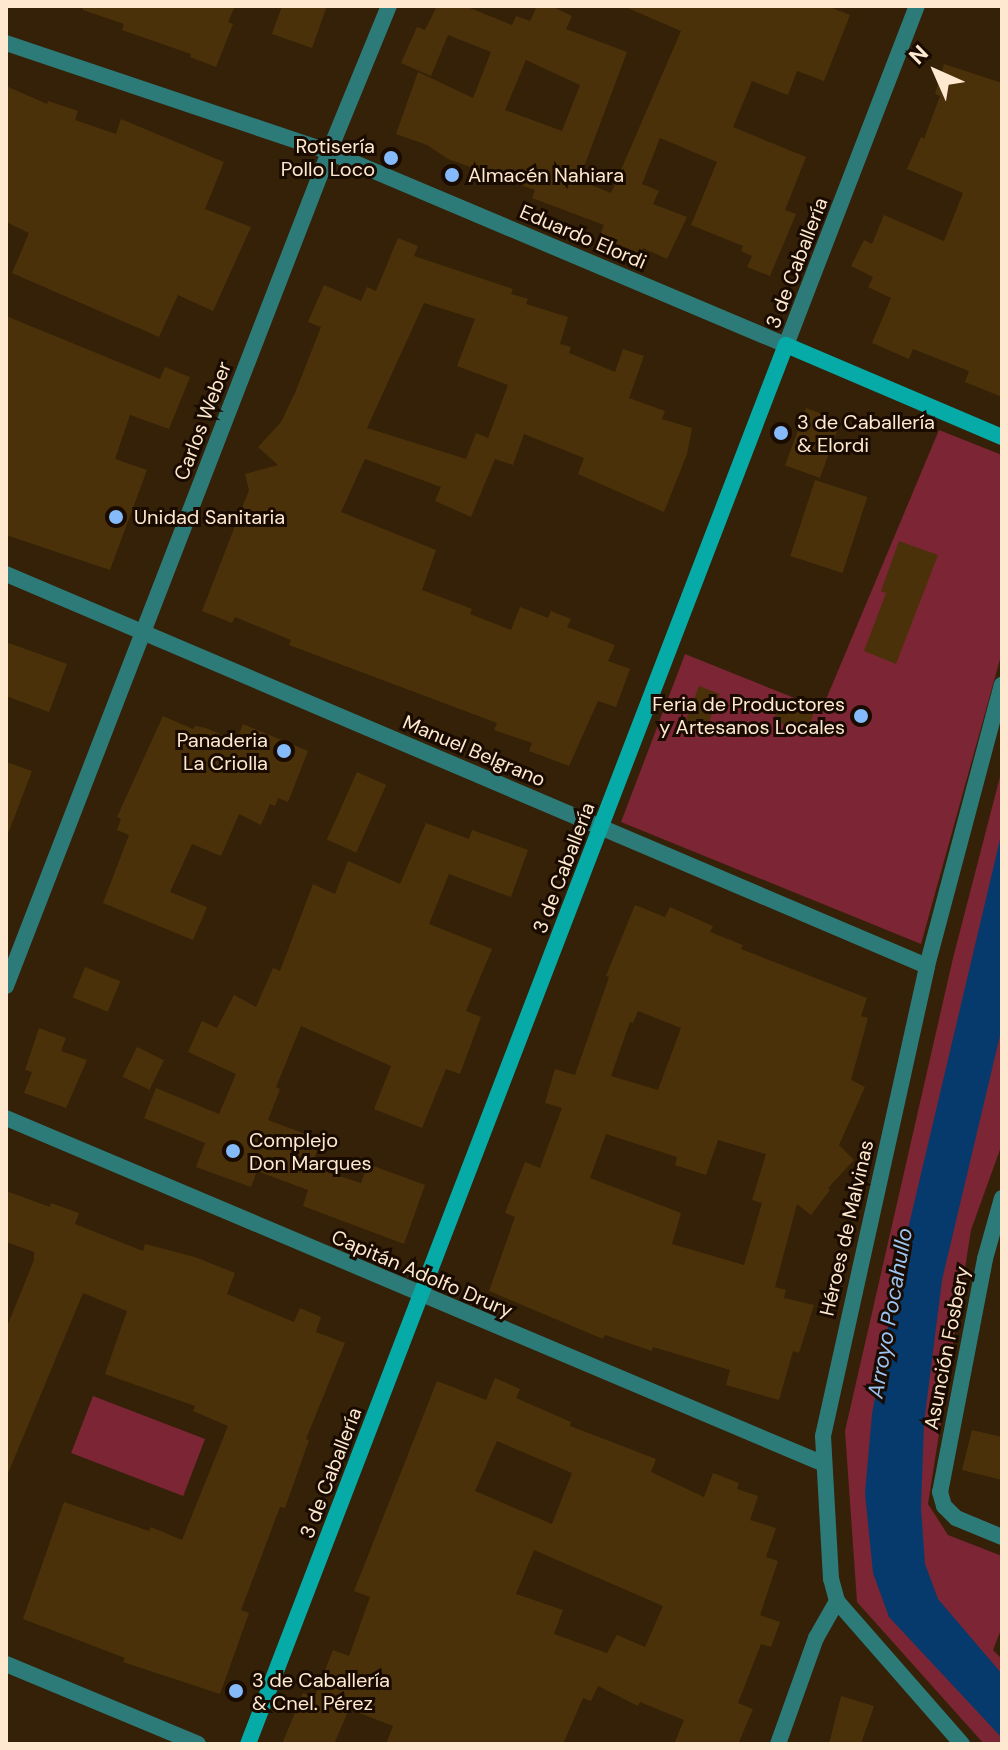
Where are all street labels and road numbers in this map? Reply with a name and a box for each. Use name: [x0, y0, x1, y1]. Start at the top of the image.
street label: 3 de Caballería: [761, 194, 833, 332]
street label: Eduardo Elordi: [516, 200, 650, 274]
street label: Carlos Weber: [169, 358, 237, 484]
street label: Manuel Belgrano: [399, 710, 549, 792]
street label: 3 de Caballería: [528, 799, 600, 937]
street label: Héroes de Malvinas: [815, 1138, 879, 1318]
street label: Capitán Adolfo Drury: [328, 1225, 516, 1323]
street label: Asunción Fosbery: [919, 1264, 975, 1432]
street label: 3 de Caballería: [295, 1404, 367, 1542]

